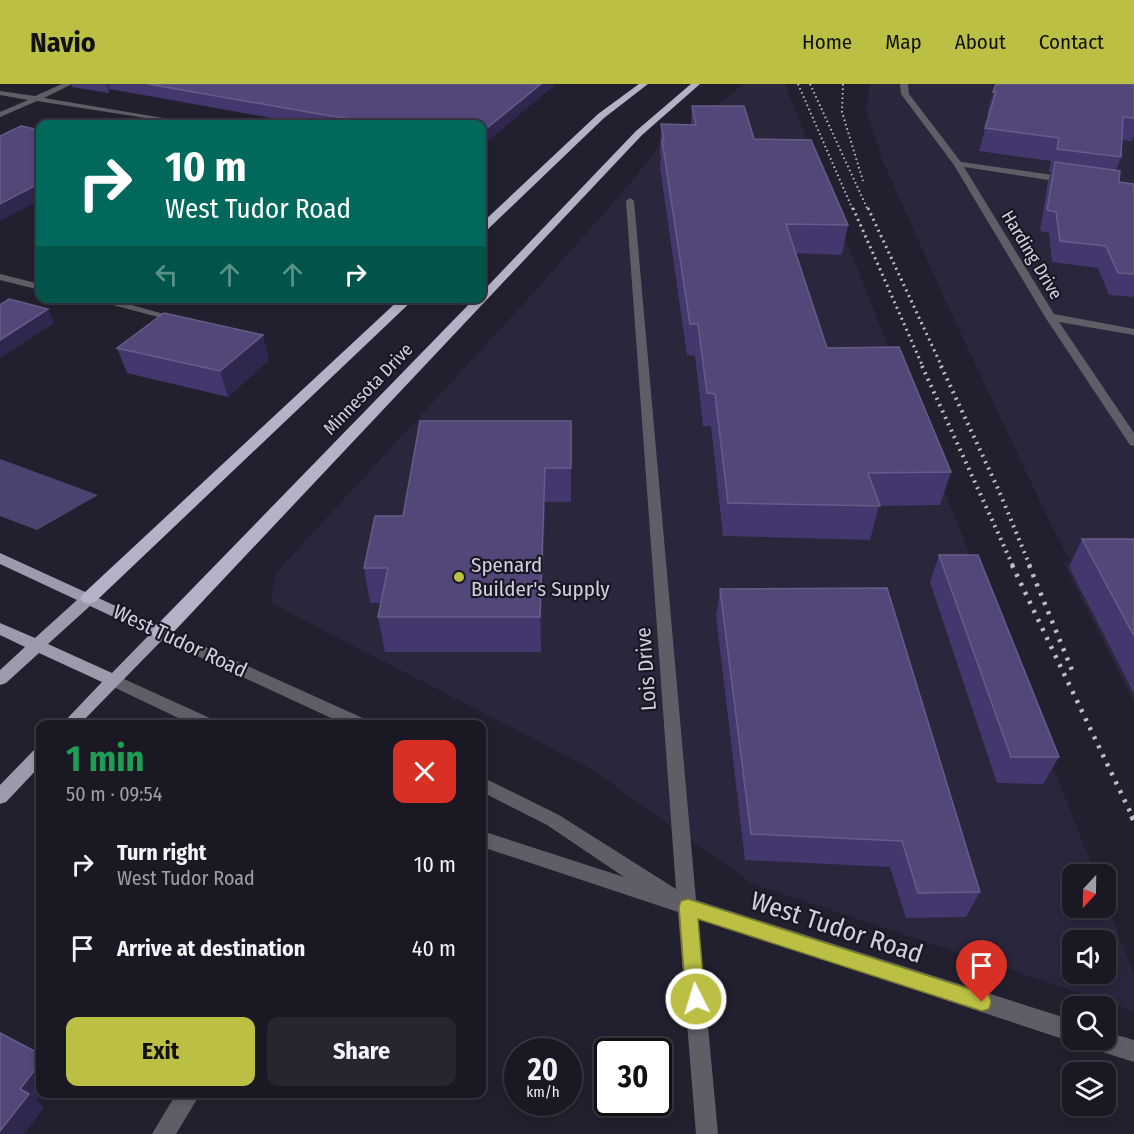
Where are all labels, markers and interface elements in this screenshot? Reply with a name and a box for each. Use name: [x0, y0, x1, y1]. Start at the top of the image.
text: Navio: [30, 26, 96, 59]
text: Home: [802, 29, 852, 55]
text: Map: [885, 29, 922, 55]
text: About: [955, 29, 1006, 55]
text: Contact: [1039, 29, 1104, 55]
text: 10 m: [165, 142, 246, 192]
icon: right: [66, 144, 144, 222]
text: West Tudor Road: [165, 193, 351, 225]
street label: Harding Drive: [997, 206, 1067, 304]
icon: left: [150, 258, 183, 291]
icon: ahead: [213, 258, 246, 291]
icon: ahead: [276, 258, 309, 291]
icon: right: [339, 258, 372, 291]
street label: Minnesota Drive: [319, 338, 417, 440]
place label: Spenard Builder's Supply: [471, 552, 610, 602]
marker: Spenard Builder's Supply: [452, 570, 466, 584]
street label: West Tudor Road: [109, 599, 251, 683]
street label: Lois Drive: [630, 626, 662, 712]
text: 1 min: [66, 737, 144, 781]
button: close: [393, 740, 456, 803]
text: 50 m · 09:54: [66, 782, 162, 806]
text: Turn right: [117, 839, 206, 866]
icon: right: [66, 848, 99, 881]
text: 10 m: [414, 851, 456, 878]
north arrow: [1062, 864, 1116, 918]
map controls: [1062, 864, 1116, 1116]
text: West Tudor Road: [117, 866, 255, 890]
street label: West Tudor Road: [747, 885, 927, 970]
button: sound: [1062, 930, 1116, 984]
icon: arrive: [66, 932, 99, 965]
text: Arrive at destination: [117, 935, 305, 962]
text: 40 m: [412, 935, 456, 962]
pin: [956, 940, 1007, 1002]
icon: arrive: [965, 949, 998, 982]
position arrow: [664, 967, 728, 1031]
button: search: [1062, 996, 1116, 1050]
button: Exit: [66, 1017, 255, 1086]
button: Share: [267, 1017, 456, 1086]
speed limit sign: 30: [594, 1038, 672, 1116]
text: 20: [528, 1052, 558, 1088]
button: layers: [1062, 1062, 1116, 1116]
text: km/h: [526, 1083, 560, 1101]

